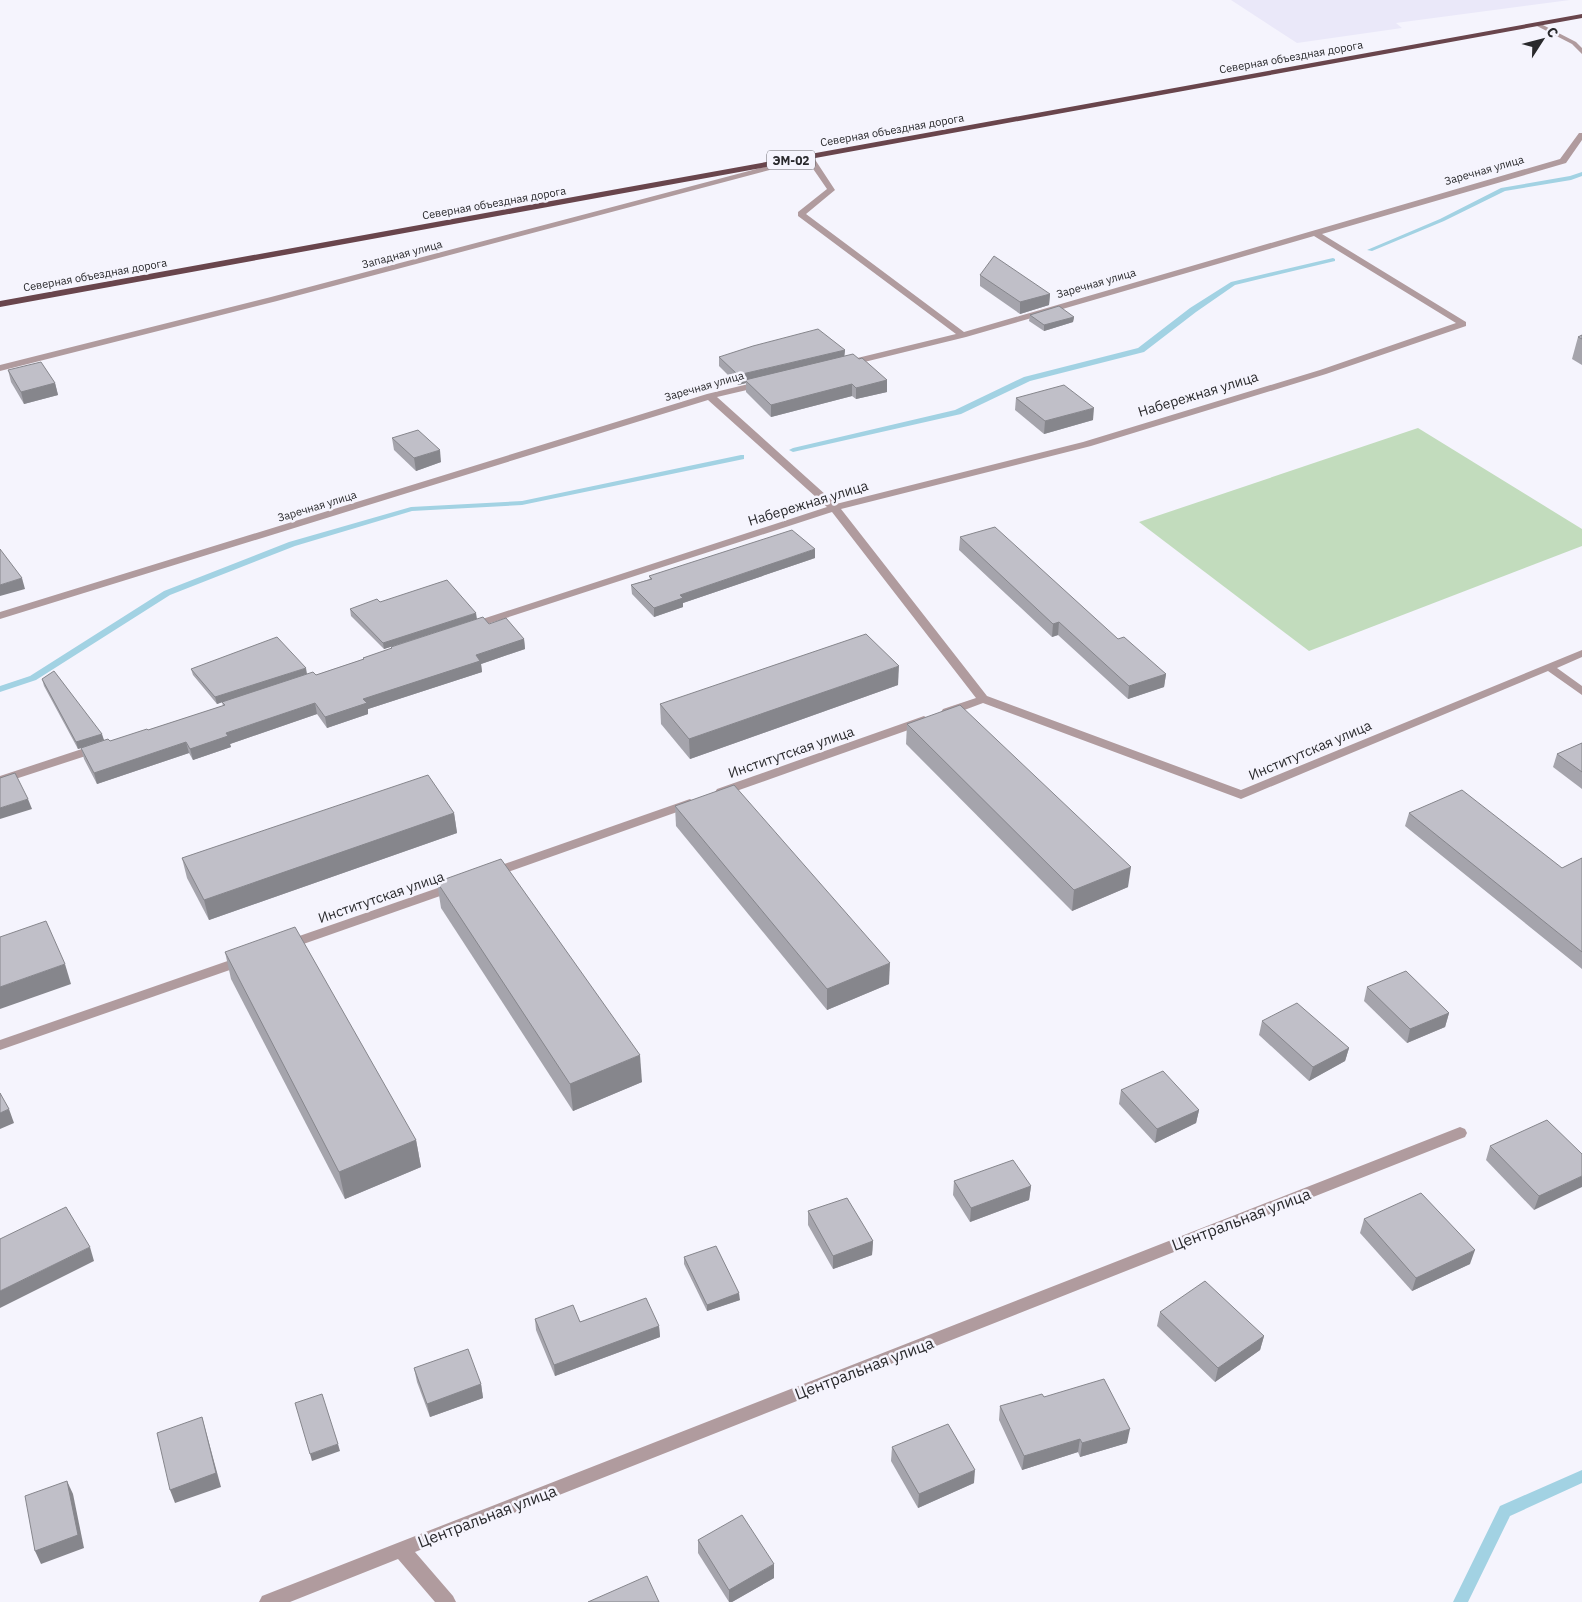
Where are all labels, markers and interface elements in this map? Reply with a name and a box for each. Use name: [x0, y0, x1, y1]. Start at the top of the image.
north arrow: [1517, 15, 1567, 65]
text: С: [1543, 23, 1562, 41]
street label: Северная объездная дорога: [1218, 37, 1364, 77]
street label: Северная объездная дорога: [819, 110, 965, 150]
road number: ЭМ-02: [767, 150, 815, 170]
street label: Заречная улица: [1443, 152, 1525, 188]
street label: Северная объездная дорога: [421, 183, 567, 223]
street label: Западная улица: [360, 237, 444, 271]
street label: Северная объездная дорога: [22, 255, 168, 295]
street label: Заречная улица: [1055, 265, 1137, 301]
street label: Набережная улица: [1136, 367, 1261, 421]
street label: Заречная улица: [663, 368, 745, 404]
street label: Набережная улица: [746, 476, 871, 530]
street label: Заречная улица: [276, 487, 358, 525]
street label: Институтская улица: [1246, 716, 1375, 784]
street label: Институтская улица: [726, 722, 857, 782]
street label: Институтская улица: [316, 867, 447, 927]
street label: Центральная улица: [1169, 1183, 1314, 1255]
street label: Центральная улица: [792, 1332, 937, 1404]
street label: Центральная улица: [415, 1480, 560, 1552]

